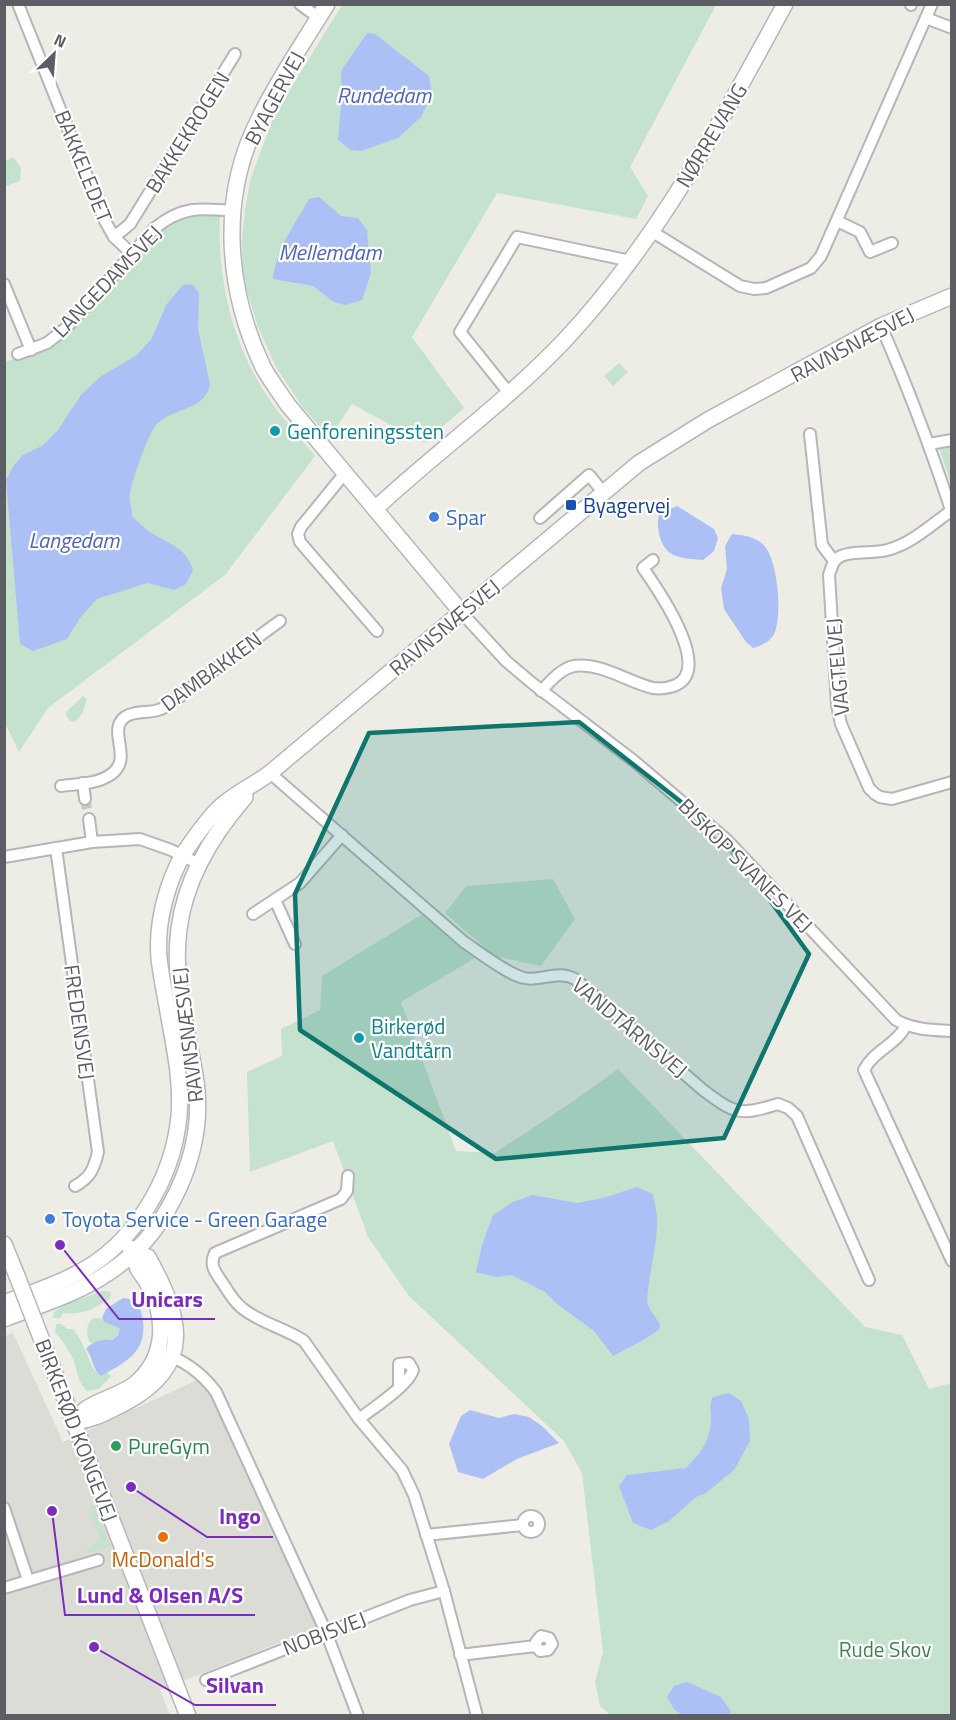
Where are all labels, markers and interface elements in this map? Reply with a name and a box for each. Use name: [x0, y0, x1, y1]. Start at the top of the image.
north arrow: [24, 24, 84, 84]
text: N: [50, 27, 70, 54]
street label: BYAGERVEJ: [236, 45, 312, 151]
street label: BAKKEKROGEN: [137, 65, 237, 199]
street label: NØRREVANG: [667, 77, 755, 193]
water label: Rundedam: [337, 78, 432, 112]
street label: BAKKELEDET: [47, 105, 121, 227]
street label: LANGEDAMSVEJ: [45, 217, 169, 345]
water label: Mellemdam: [279, 235, 382, 269]
street label: RAVNSNÆSVEJ: [784, 298, 920, 390]
place label: Genforeningssten: [287, 415, 444, 447]
marker: Genforeningssten: [268, 424, 282, 438]
place label: Byagervej: [583, 489, 670, 521]
marker: Byagervej: [564, 498, 578, 512]
place label: Spar: [446, 501, 486, 533]
marker: Spar: [427, 510, 441, 524]
water label: Langedam: [29, 523, 120, 557]
street label: RAVNSNÆSVEJ: [382, 571, 506, 683]
street label: VAGTELVEJ: [817, 617, 857, 717]
street label: DAMBAKKEN: [154, 623, 268, 719]
street label: BISKOP SVANES VEJ: [671, 790, 821, 940]
street label: FREDENSVEJ: [56, 962, 104, 1082]
street label: RAVNSNÆSVEJ: [163, 965, 211, 1105]
street label: VANDTÅRNSVEJ: [565, 969, 695, 1085]
place label: Birkerød Vandtårn: [371, 1010, 452, 1066]
marker: Birkerød Vandtårn: [352, 1031, 366, 1045]
place label: Toyota Service - Green Garage: [62, 1203, 327, 1235]
marker: Toyota Service - Green Garage: [43, 1212, 57, 1226]
callout: Unicars: [119, 1279, 215, 1319]
text: Unicars: [131, 1282, 203, 1316]
street label: BIRKERØD KONGEVEJ: [27, 1334, 127, 1526]
place label: PureGym: [128, 1430, 210, 1462]
marker: PureGym: [109, 1439, 123, 1453]
callout: Ingo: [207, 1497, 273, 1537]
text: Ingo: [219, 1499, 261, 1533]
marker: McDonald's: [156, 1530, 170, 1544]
place label: McDonald's: [111, 1543, 215, 1575]
callout: Lund & Olsen A/S: [65, 1575, 255, 1615]
text: Lund & Olsen A/S: [77, 1578, 243, 1612]
street label: NOBISVEJ: [278, 1602, 370, 1664]
park label: Rude Skov: [839, 1633, 931, 1665]
callout: Silvan: [195, 1665, 276, 1705]
text: Silvan: [206, 1668, 264, 1702]

